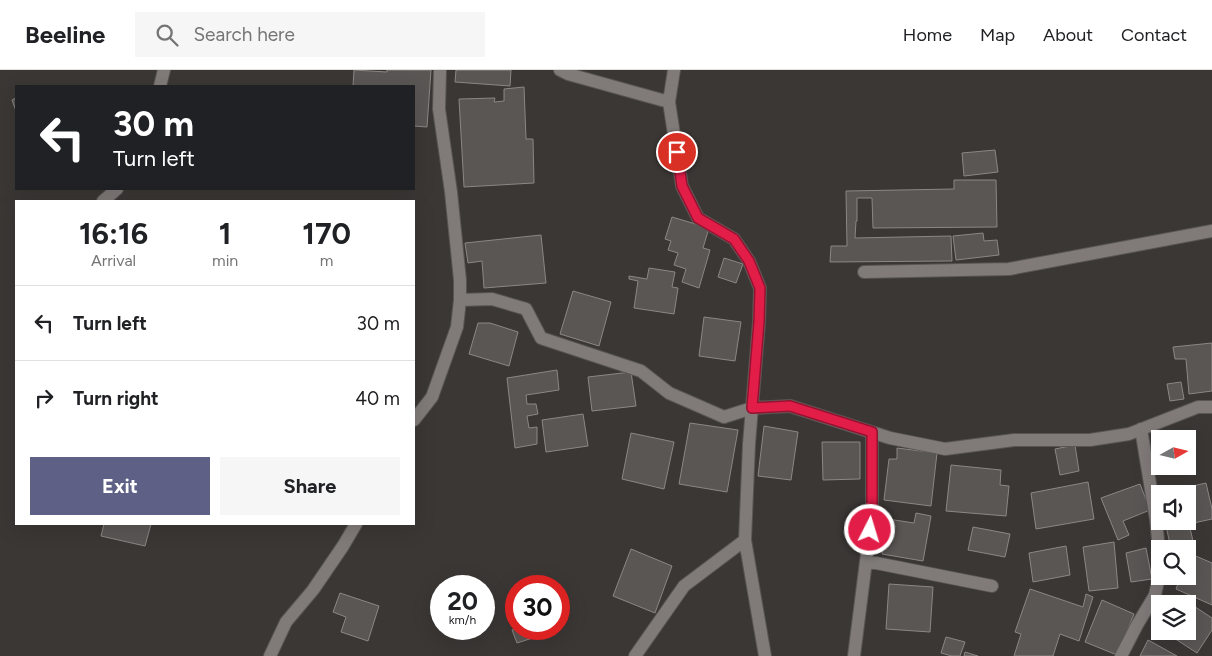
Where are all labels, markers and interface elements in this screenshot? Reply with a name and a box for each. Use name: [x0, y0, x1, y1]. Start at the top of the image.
search box: [135, 12, 485, 57]
text: Beeline: [25, 20, 105, 49]
icon: search: [153, 21, 181, 49]
text: Search here: [193, 23, 295, 46]
text: Home: [903, 24, 952, 46]
text: Map: [980, 24, 1015, 46]
text: About: [1043, 24, 1093, 46]
text: Contact: [1121, 24, 1187, 46]
text: 30 m: [113, 103, 194, 145]
icon: left: [30, 105, 95, 170]
pin: [656, 131, 698, 173]
icon: arrive: [663, 138, 691, 166]
text: Turn left: [113, 145, 195, 172]
text: 16:16: [79, 215, 148, 252]
text: 1: [219, 215, 232, 252]
text: 170: [302, 215, 351, 252]
text: Arrival: [91, 251, 136, 270]
text: min: [212, 251, 238, 270]
text: m: [320, 251, 333, 270]
icon: left: [30, 309, 58, 337]
text: Turn left: [73, 312, 147, 335]
text: 30 m: [357, 312, 400, 335]
icon: right: [30, 384, 58, 412]
text: Turn right: [73, 387, 159, 410]
text: 40 m: [355, 387, 400, 410]
north arrow: [1151, 430, 1196, 475]
map controls: [1151, 430, 1196, 640]
button: Exit: [30, 457, 210, 515]
button: Share: [220, 457, 400, 515]
button: sound: [1151, 485, 1196, 530]
position arrow: [843, 503, 895, 555]
button: search: [1151, 540, 1196, 585]
speed limit sign: 30: [505, 575, 570, 640]
text: 20: [447, 586, 478, 616]
button: layers: [1151, 595, 1196, 640]
text: km/h: [449, 613, 476, 627]

